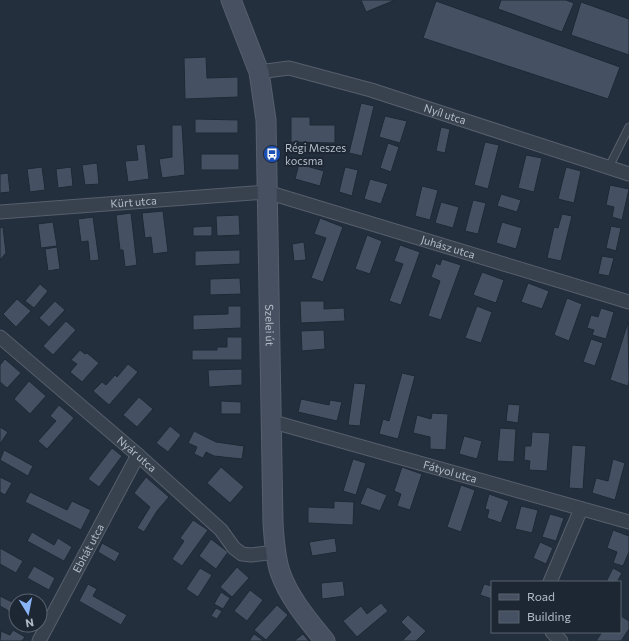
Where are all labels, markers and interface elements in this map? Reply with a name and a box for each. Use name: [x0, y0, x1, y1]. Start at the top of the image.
street label: Nyíl utca: [422, 101, 468, 127]
place label: Régi Meszes kocsma: [285, 141, 346, 167]
bus stop icon: Régi Meszes kocsma: [262, 144, 282, 164]
street label: Kürt utca: [110, 193, 157, 210]
street label: Juhász utca: [419, 232, 477, 261]
street label: Szelei út: [263, 304, 277, 347]
street label: Nyár utca: [115, 433, 159, 474]
street label: Fátyol utca: [422, 457, 478, 485]
street label: Ebhát utca: [70, 521, 106, 575]
legend: [491, 581, 621, 633]
text: Road: [527, 589, 555, 603]
north arrow: [8, 593, 48, 633]
text: Building: [527, 609, 571, 623]
text: N: [25, 616, 35, 630]

